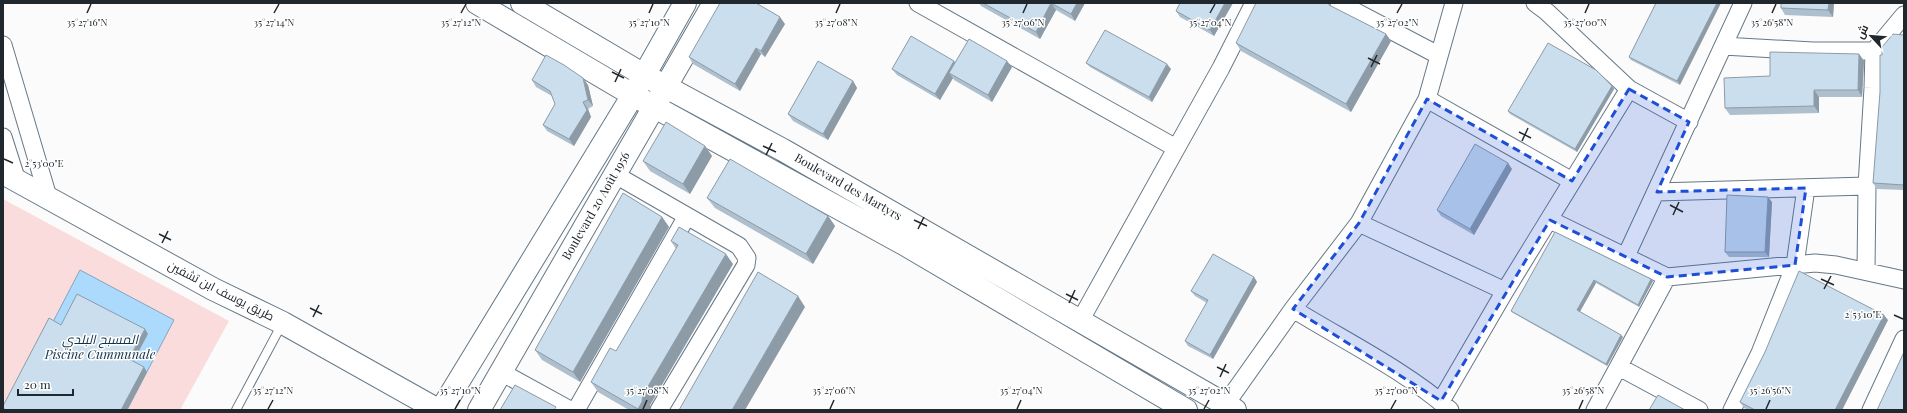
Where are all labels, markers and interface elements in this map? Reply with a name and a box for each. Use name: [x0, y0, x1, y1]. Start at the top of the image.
text: 35°27'16"N: [66, 15, 108, 29]
text: 35°27'14"N: [254, 15, 294, 29]
text: 35°27'12"N: [441, 15, 481, 29]
text: 35°27'10"N: [628, 15, 670, 29]
text: 35°27'08"N: [814, 15, 858, 29]
text: 35°27'06"N: [1001, 15, 1045, 29]
text: 35°27'04"N: [1188, 15, 1232, 29]
text: 35°27'02"N: [1376, 15, 1419, 29]
text: 35°27'00"N: [1563, 15, 1607, 29]
text: 35°26'58"N: [1751, 15, 1793, 29]
north arrow: [1851, 16, 1891, 56]
text: ش: [1852, 22, 1871, 41]
street label: Boulevard 20 Août 1956: [558, 148, 633, 263]
street label: Boulevard des Martyrs: [792, 149, 905, 223]
text: 2°53'00"E: [24, 156, 64, 170]
street label: طريق يوسف ابن تشفين: [166, 256, 277, 324]
text: 2°53'10"E: [1845, 307, 1881, 321]
water label: المسبح البلدي Piscine Cummunale: [44, 330, 156, 362]
scale bar: [18, 371, 73, 397]
text: 20 m: [24, 376, 51, 392]
text: 35°27'12"N: [253, 383, 293, 397]
text: 35°27'10"N: [439, 383, 481, 397]
text: 35°27'08"N: [625, 383, 669, 397]
text: 35°27'06"N: [812, 383, 856, 397]
text: 35°27'04"N: [999, 383, 1043, 397]
text: 35°27'02"N: [1188, 383, 1231, 397]
text: 35°27'00"N: [1374, 383, 1418, 397]
text: 35°26'58"N: [1562, 383, 1604, 397]
text: 35°26'56"N: [1749, 383, 1791, 397]

